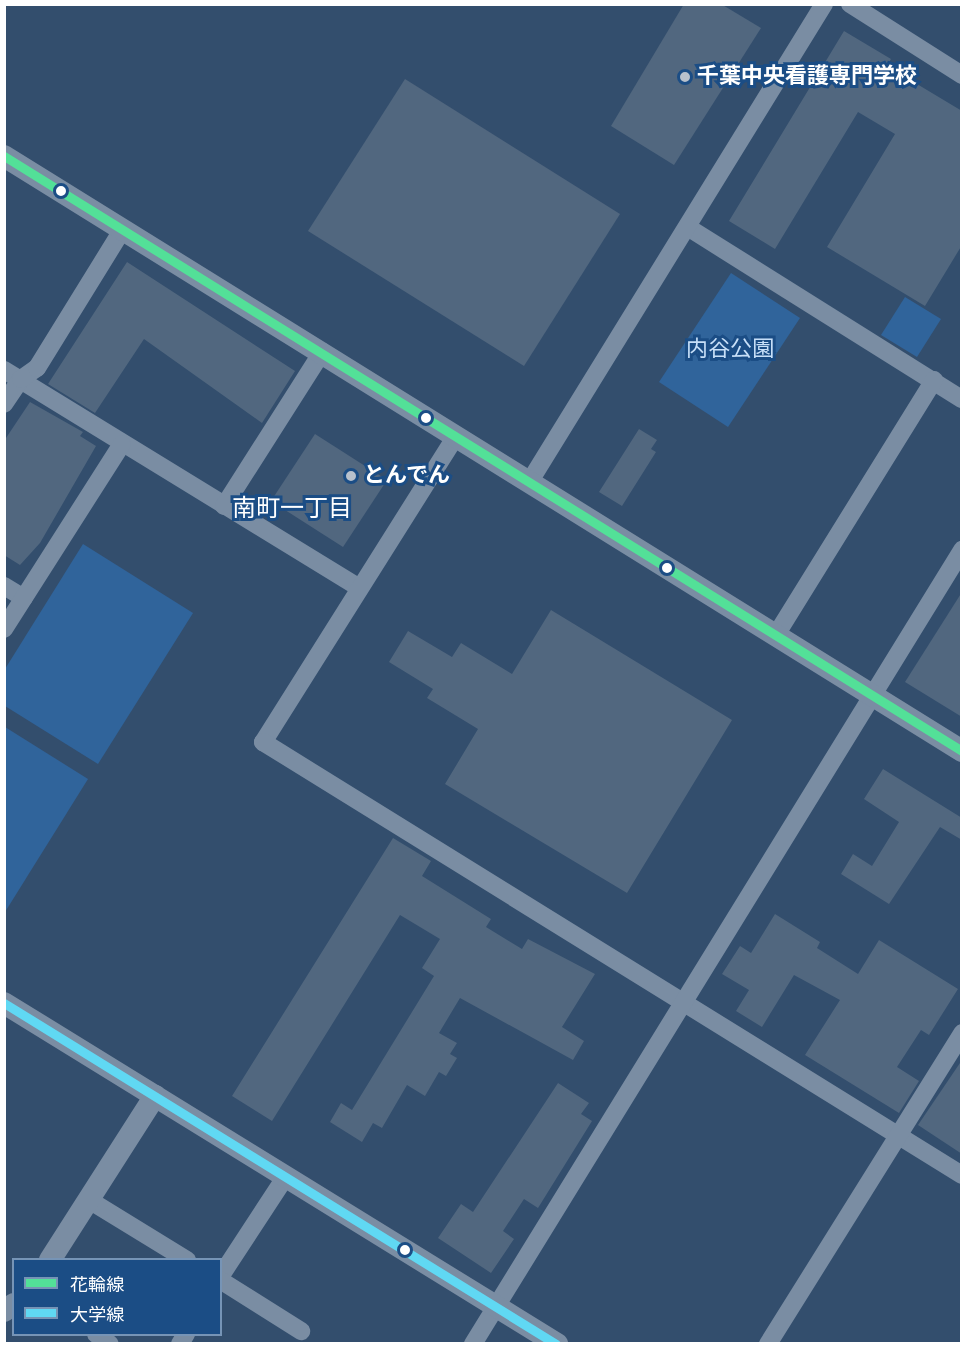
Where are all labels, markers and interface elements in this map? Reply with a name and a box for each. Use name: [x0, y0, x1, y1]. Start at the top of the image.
place label: 千葉中央看護専門学校: [697, 64, 917, 90]
marker: 千葉中央看護専門学校: [678, 70, 692, 84]
unlabelled marker: [55, 185, 67, 197]
park label: 内谷公園: [686, 337, 774, 363]
unlabelled marker: [420, 412, 432, 424]
place label: とんでん: [363, 463, 451, 489]
marker: とんでん: [344, 469, 358, 483]
district label: 南町一丁目: [232, 496, 352, 524]
unlabelled marker: [661, 562, 673, 574]
unlabelled marker: [399, 1244, 411, 1256]
legend: [12, 1258, 222, 1336]
text: 花輪線: [70, 1277, 124, 1295]
text: 大学線: [70, 1307, 124, 1325]

